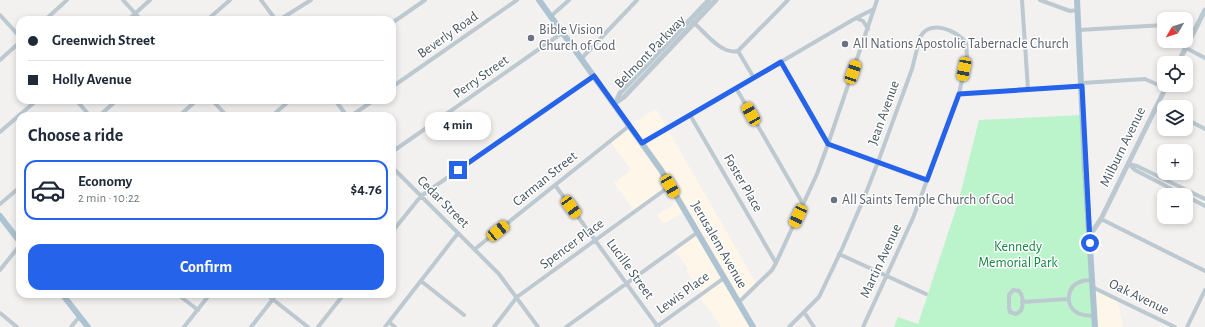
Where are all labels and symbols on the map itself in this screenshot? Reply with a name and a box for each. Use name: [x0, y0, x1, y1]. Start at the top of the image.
street label: Beverly Road: [415, 9, 481, 61]
north arrow: [1157, 12, 1193, 48]
street label: Belmont Parkway: [612, 13, 688, 91]
place label: Bible Vision Church of God: [539, 23, 615, 53]
marker: Bible Vision Church of God: [526, 33, 536, 43]
place label: All Nations Apostolic Tabernacle Church: [853, 37, 1069, 51]
marker: All Nations Apostolic Tabernacle Church: [840, 39, 850, 49]
street label: Perry Street: [451, 53, 511, 101]
car: [956, 56, 972, 82]
car: [843, 59, 863, 85]
street label: Jean Avenue: [866, 79, 902, 147]
car: [740, 101, 762, 127]
street label: Milburn Avenue: [1098, 105, 1148, 189]
callout: 4 min: [425, 112, 491, 140]
street label: Carman Street: [510, 149, 580, 209]
street label: Foster Place: [721, 152, 765, 214]
route end: [449, 161, 467, 179]
street label: Cedar Street: [414, 173, 472, 231]
car: [659, 173, 681, 199]
place label: All Saints Temple Church of God: [842, 193, 1014, 207]
car: [559, 194, 583, 220]
marker: All Saints Temple Church of God: [829, 195, 839, 205]
street label: Jerusalem Avenue: [688, 199, 750, 291]
car: [787, 203, 809, 229]
street label: Spencer Place: [537, 216, 607, 272]
car: [485, 219, 511, 243]
street label: Martin Avenue: [858, 222, 904, 300]
route start: [1081, 234, 1099, 252]
street label: Lucille Street: [604, 236, 657, 302]
park label: Kennedy Memorial Park: [978, 240, 1058, 270]
street label: Lewis Place: [654, 269, 712, 317]
street label: Oak Avenue: [1107, 276, 1171, 318]

